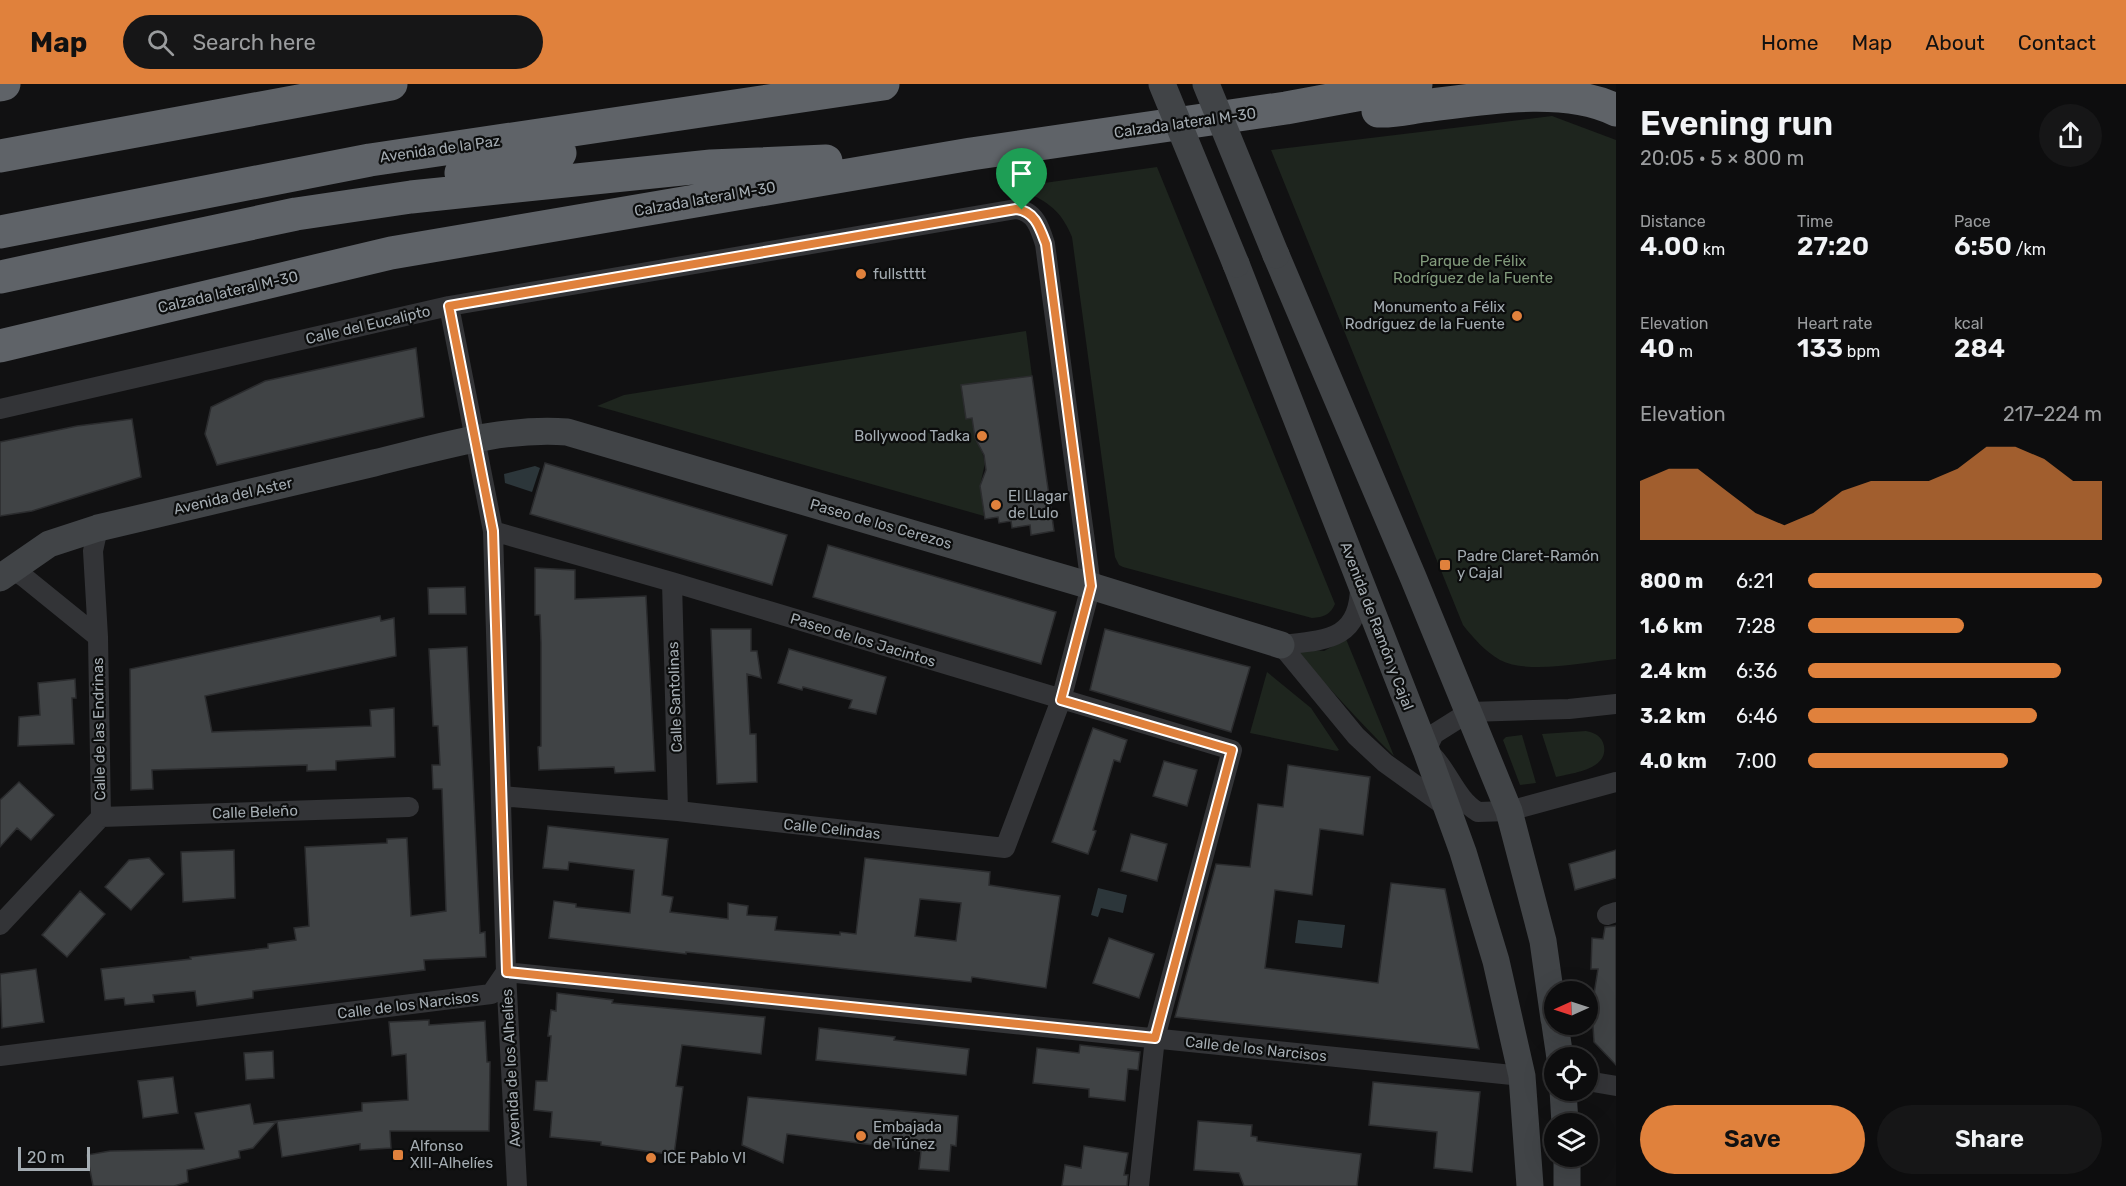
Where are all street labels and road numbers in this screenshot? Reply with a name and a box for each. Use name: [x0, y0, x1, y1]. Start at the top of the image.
street label: Calzada lateral M-30: [1113, 104, 1257, 142]
street label: Avenida de la Paz: [379, 132, 502, 166]
street label: Calzada lateral M-30: [633, 178, 777, 220]
street label: Calzada lateral M-30: [156, 267, 300, 317]
street label: Calle del Eucalipto: [304, 302, 432, 348]
street label: Avenida del Aster: [172, 473, 295, 518]
street label: Paseo de los Cerezos: [808, 495, 954, 553]
street label: Avenida de Ramón y Cajal: [1337, 539, 1417, 713]
street label: Paseo de los Jacintos: [788, 609, 938, 671]
street label: Calle Santolinas: [664, 641, 686, 753]
street label: Calle de las Endrinas: [89, 657, 109, 801]
street label: Calle Beleño: [212, 802, 298, 822]
street label: Calle Celindas: [783, 815, 882, 843]
street label: Calle de los Narcisos: [336, 987, 480, 1023]
street label: Avenida de los Alhelíes: [498, 988, 524, 1148]
street label: Calle de los Narcisos: [1184, 1033, 1328, 1065]

